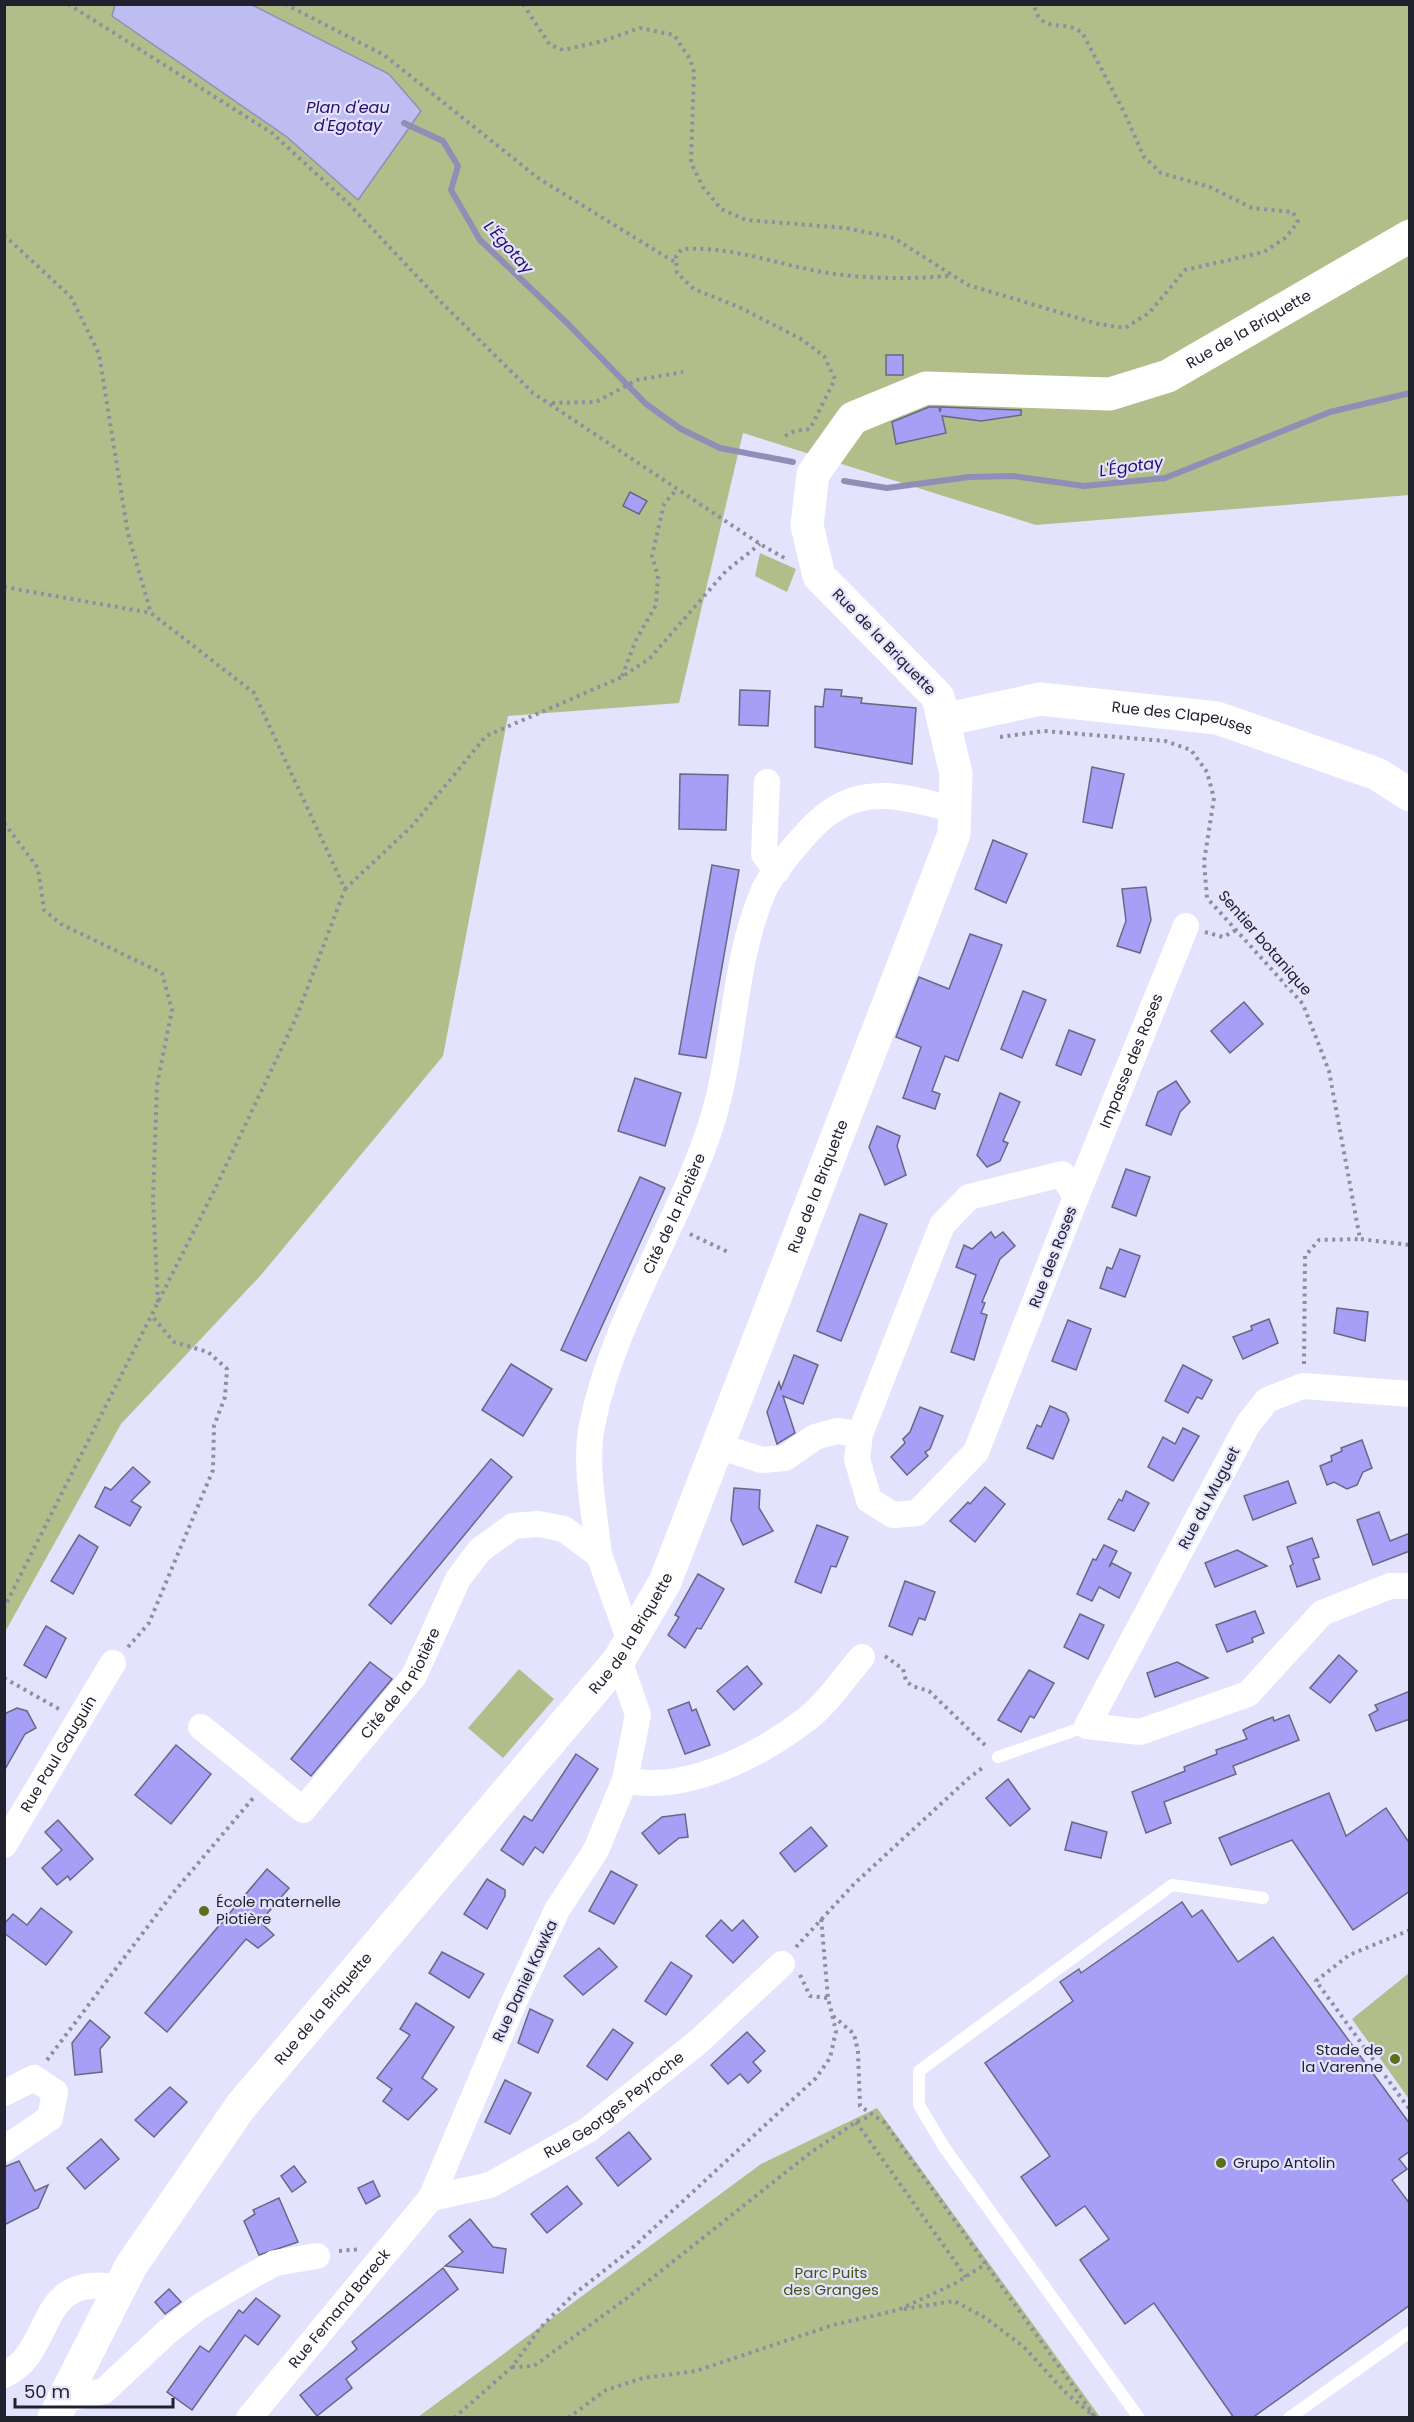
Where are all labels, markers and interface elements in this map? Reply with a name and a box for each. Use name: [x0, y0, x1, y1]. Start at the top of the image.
water label: Plan d'eau d'Egotay: [306, 96, 390, 137]
water label: L'Égotay: [479, 216, 539, 280]
street label: Rue de la Briquette: [1182, 284, 1315, 373]
water label: L'Égotay: [1098, 450, 1166, 482]
street label: Rue de la Briquette: [828, 584, 941, 700]
street label: Rue des Clapeuses: [1111, 696, 1256, 740]
street label: Sentier botanique: [1214, 885, 1317, 1000]
street label: Impasse des Roses: [1094, 990, 1168, 1131]
street label: Rue de la Briquette: [782, 1116, 853, 1256]
street label: Cité de la Piotière: [637, 1150, 710, 1277]
street label: Rue des Roses: [1024, 1203, 1082, 1311]
street label: Rue du Muguet: [1173, 1443, 1244, 1552]
street label: Rue de la Briquette: [584, 1570, 678, 1698]
street label: Cité de la Piotière: [355, 1624, 445, 1743]
street label: Rue Paul Gauguin: [15, 1691, 101, 1816]
place label: École maternelle Piotière: [216, 1891, 341, 1929]
marker: École maternelle Piotière: [197, 1904, 211, 1918]
street label: Rue Daniel Kawka: [487, 1916, 562, 2045]
street label: Rue de la Briquette: [269, 1948, 377, 2069]
place label: Stade de la Varenne: [1301, 2039, 1383, 2077]
street label: Rue Georges Peyroche: [540, 2046, 688, 2163]
marker: Stade de la Varenne: [1388, 2052, 1402, 2066]
place label: Grupo Antolin: [1233, 2152, 1335, 2173]
marker: Grupo Antolin: [1214, 2156, 1228, 2170]
street label: Rue Fernand Bareck: [283, 2244, 395, 2372]
park label: Parc Puits des Granges: [783, 2262, 879, 2300]
scale bar: [15, 2371, 172, 2409]
text: 50 m: [24, 2379, 70, 2404]

